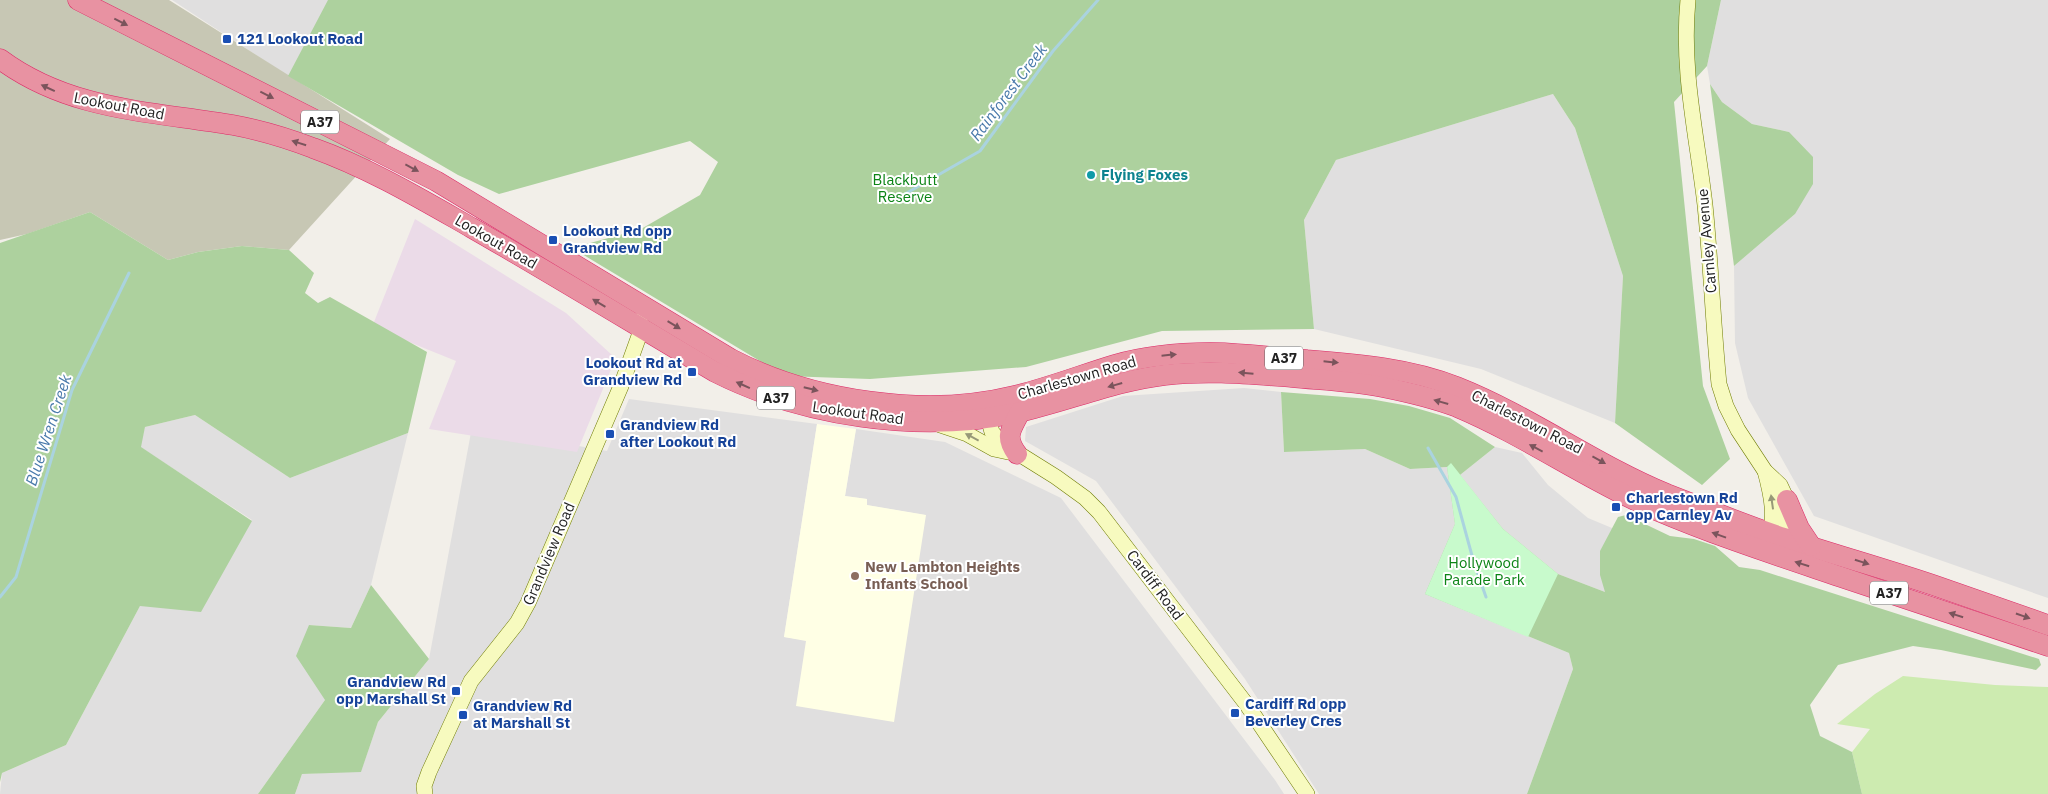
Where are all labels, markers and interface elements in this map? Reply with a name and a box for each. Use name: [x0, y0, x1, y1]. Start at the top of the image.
one-way arrow: [114, 18, 128, 26]
place label: 121 Lookout Road: [237, 29, 363, 48]
marker: 121 Lookout Road: [221, 33, 233, 45]
water label: Rainforest Creek: [965, 39, 1051, 144]
one-way arrow: [41, 83, 55, 91]
street label: Lookout Road: [72, 87, 166, 124]
one-way arrow: [260, 91, 274, 99]
road number: A37: [301, 110, 339, 134]
one-way arrow: [291, 139, 306, 147]
one-way arrow: [404, 164, 419, 172]
place label: Flying Foxes: [1101, 165, 1188, 184]
marker: Flying Foxes: [1085, 169, 1097, 181]
park label: Blackbutt Reserve: [873, 170, 937, 206]
street label: Carnley Avenue: [1692, 188, 1721, 294]
street label: Lookout Road: [452, 210, 541, 273]
place label: Lookout Rd opp Grandview Rd: [563, 221, 672, 257]
marker: Lookout Rd opp Grandview Rd: [547, 234, 559, 246]
one-way arrow: [592, 299, 605, 308]
one-way arrow: [668, 320, 681, 329]
road number: A37: [1265, 346, 1303, 369]
one-way arrow: [1161, 351, 1177, 359]
street label: Charlestown Road: [1015, 352, 1138, 404]
place label: Lookout Rd at Grandview Rd: [583, 353, 682, 389]
one-way arrow: [1323, 358, 1339, 366]
marker: Lookout Rd at Grandview Rd: [686, 366, 698, 378]
one-way arrow: [1238, 369, 1254, 377]
water label: Blue Wren Creek: [21, 371, 76, 488]
one-way arrow: [736, 381, 750, 389]
one-way arrow: [1107, 381, 1123, 389]
one-way arrow: [803, 385, 818, 393]
street label: Charlestown Road: [1468, 385, 1586, 458]
road number: A37: [757, 386, 795, 409]
street label: Lookout Road: [811, 397, 905, 428]
one-way arrow: [1434, 398, 1449, 406]
place label: Grandview Rd after Lookout Rd: [620, 415, 736, 451]
marker: Grandview Rd after Lookout Rd: [604, 428, 616, 440]
one-way arrow: [965, 433, 980, 441]
one-way arrow: [1530, 443, 1543, 452]
one-way arrow: [1592, 456, 1607, 464]
place label: Charlestown Rd opp Carnley Av: [1626, 488, 1738, 524]
one-way arrow: [1768, 493, 1776, 509]
street label: Grandview Road: [518, 499, 579, 608]
marker: Charlestown Rd opp Carnley Av: [1610, 501, 1622, 513]
one-way arrow: [1711, 531, 1726, 539]
street label: Cardiff Road: [1123, 546, 1188, 624]
park label: Hollywood Parade Park: [1443, 553, 1525, 589]
place label: New Lambton Heights Infants School: [865, 557, 1021, 593]
one-way arrow: [1854, 559, 1869, 567]
one-way arrow: [1794, 560, 1809, 567]
marker: New Lambton Heights Infants School: [849, 570, 861, 582]
road number: A37: [1870, 582, 1908, 604]
one-way arrow: [1948, 611, 1963, 619]
one-way arrow: [2016, 612, 2031, 620]
place label: Grandview Rd opp Marshall St: [336, 672, 446, 708]
marker: Grandview Rd opp Marshall St: [450, 685, 462, 697]
place label: Cardiff Rd opp Beverley Cres: [1245, 694, 1346, 730]
place label: Grandview Rd at Marshall St: [473, 696, 572, 732]
marker: Cardiff Rd opp Beverley Cres: [1229, 707, 1241, 719]
marker: Grandview Rd at Marshall St: [457, 709, 469, 721]

